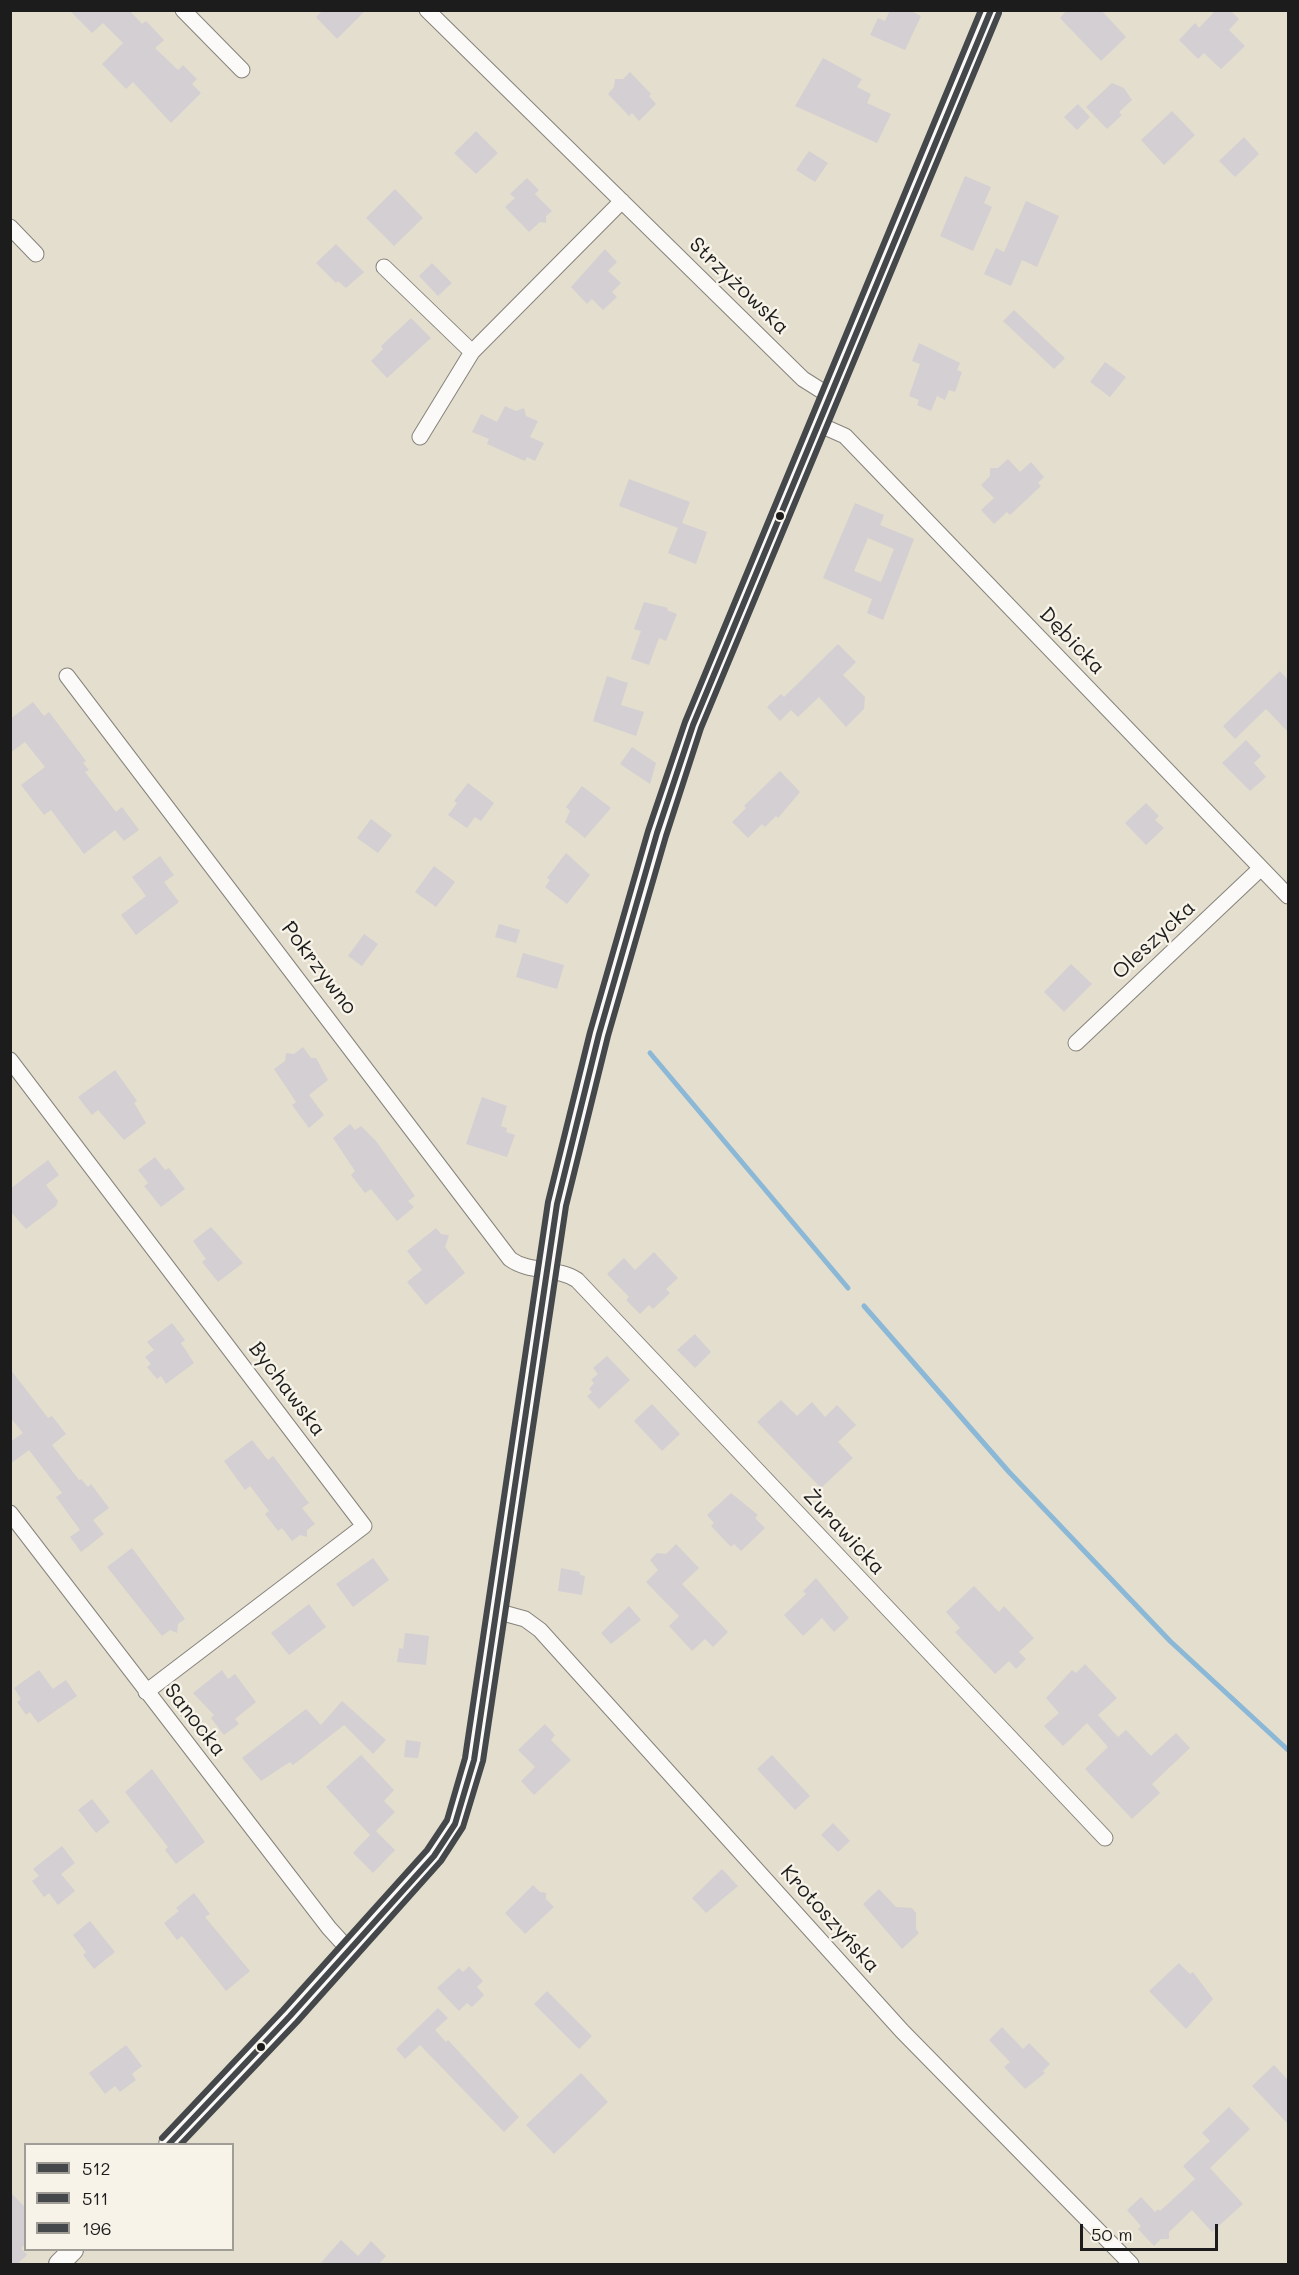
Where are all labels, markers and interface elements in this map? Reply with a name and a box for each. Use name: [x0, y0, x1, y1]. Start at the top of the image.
street label: Strzyżowska: [684, 232, 794, 340]
unlabelled marker: [774, 510, 786, 522]
street label: Dębicka: [1034, 602, 1110, 680]
street label: Oleszycka: [1107, 895, 1201, 985]
street label: Pokrzywno: [276, 916, 362, 1020]
street label: Bychawska: [243, 1337, 331, 1441]
street label: Żurawicka: [798, 1484, 890, 1580]
street label: Sanocka: [159, 1679, 231, 1761]
street label: Krotoszyńska: [775, 1860, 885, 1978]
unlabelled marker: [255, 2041, 267, 2053]
legend: [24, 2143, 234, 2251]
text: 512: [82, 2156, 111, 2180]
text: 511: [82, 2186, 109, 2210]
scale bar: [1083, 2212, 1221, 2250]
text: 196: [82, 2216, 112, 2240]
text: 50 m: [1091, 2222, 1133, 2246]

